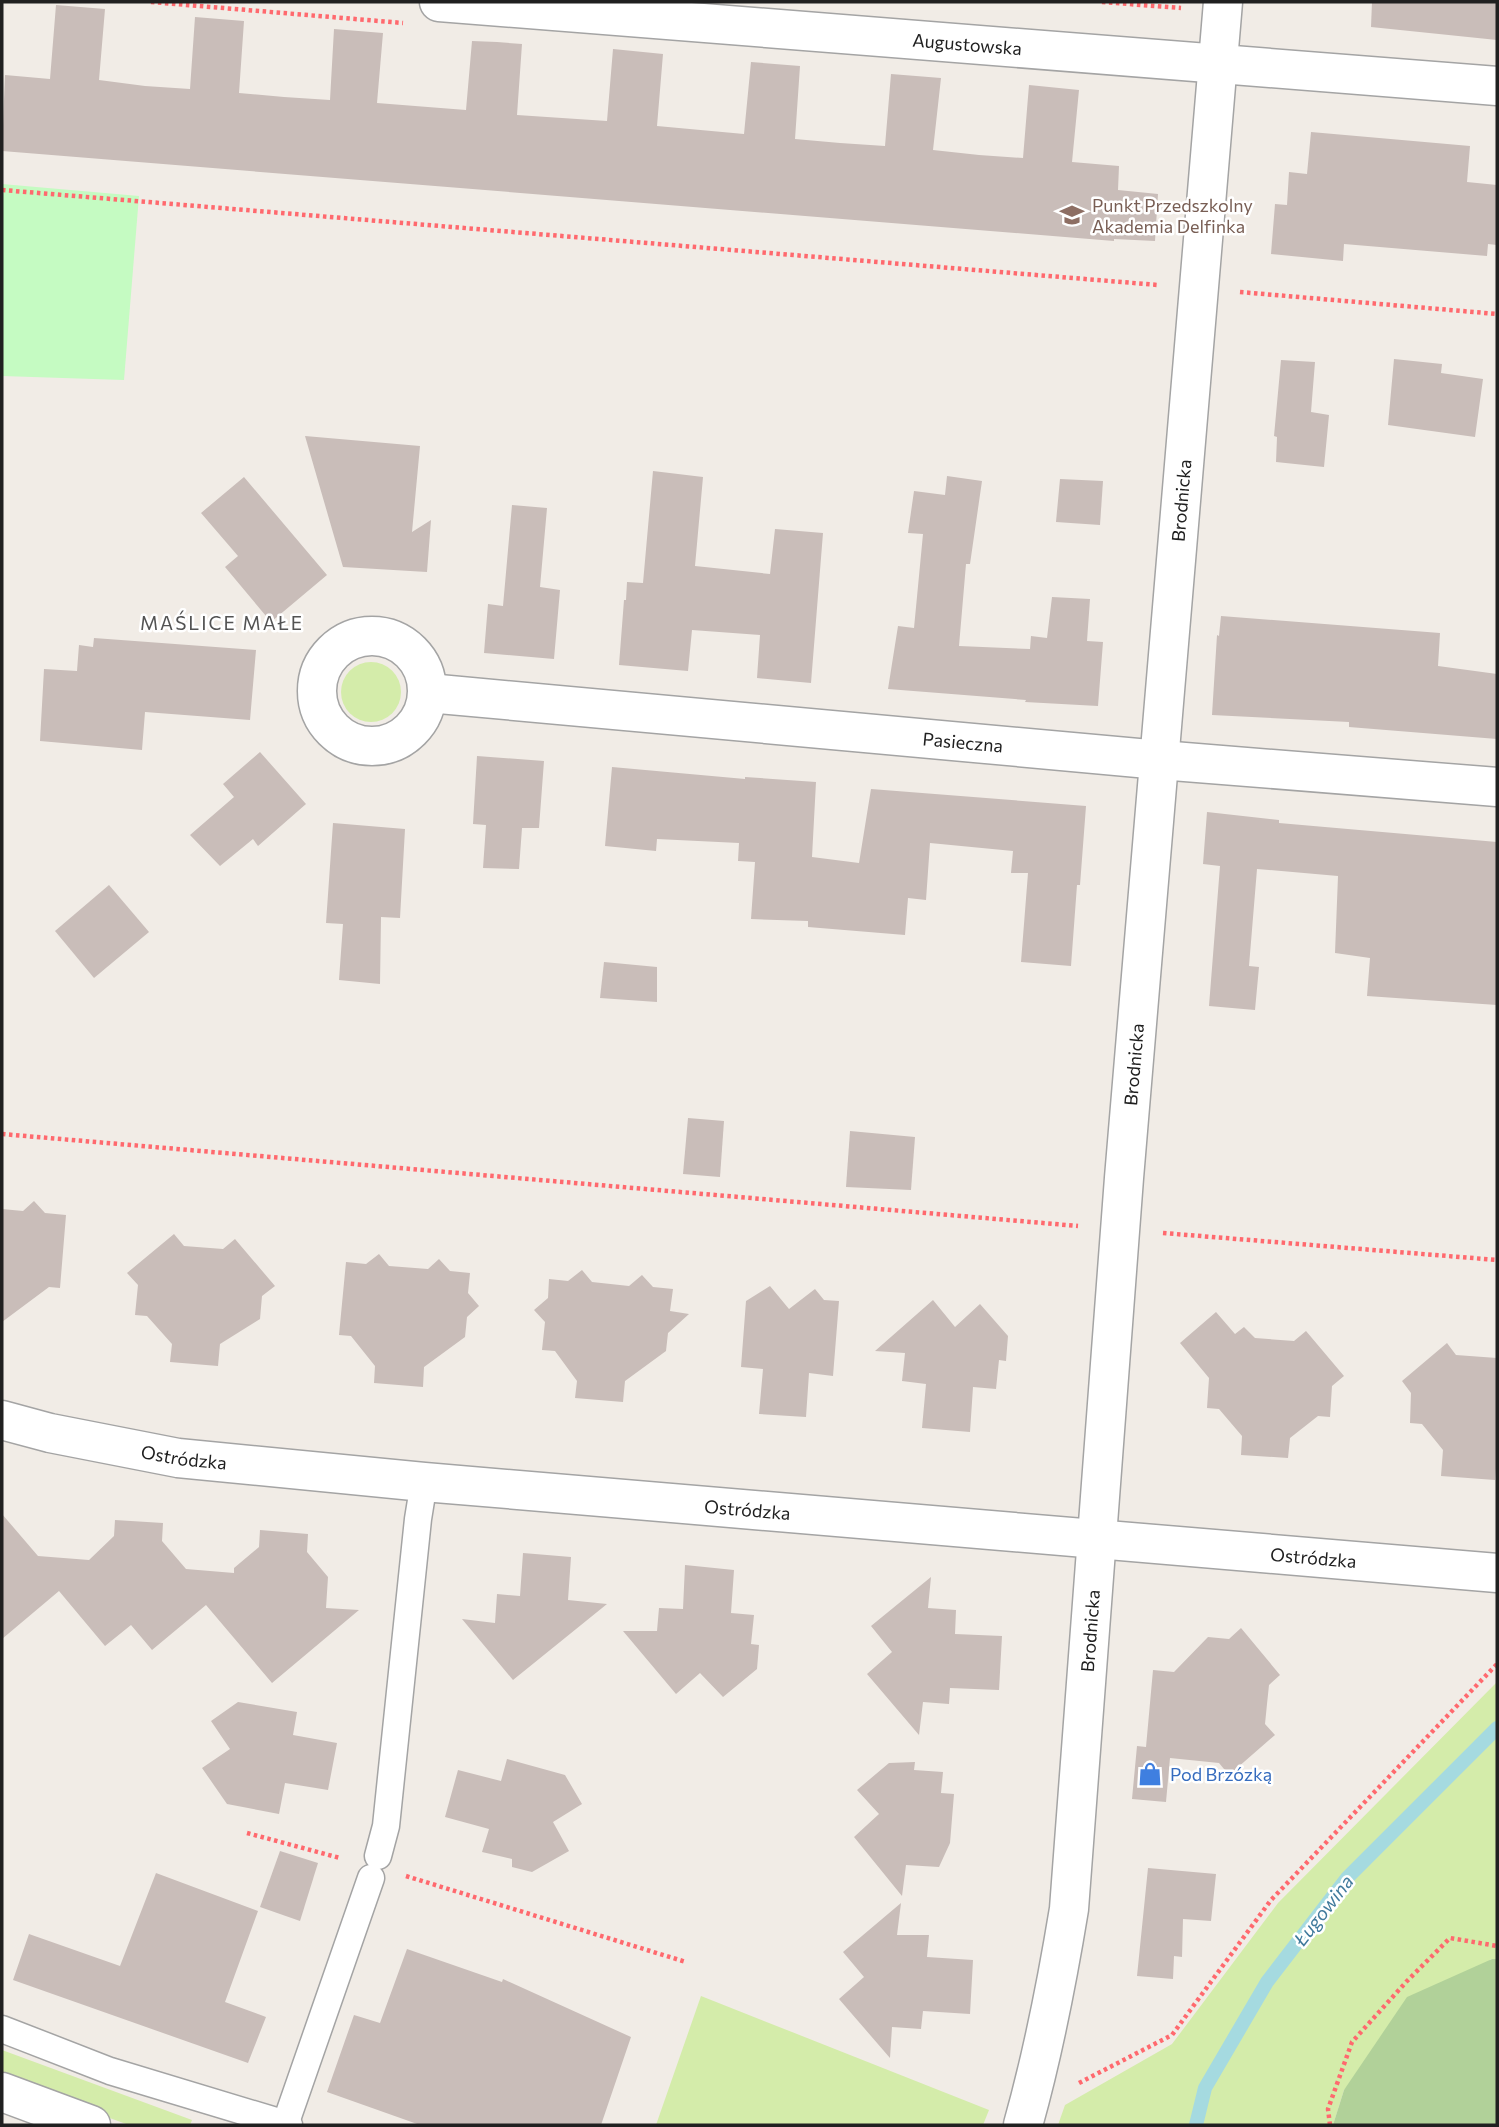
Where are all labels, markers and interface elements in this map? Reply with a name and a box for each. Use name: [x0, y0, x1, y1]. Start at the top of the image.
street label: Augustowska: [912, 29, 1023, 59]
place label: Punkt Przedszkolny Akademia Delfinka: [1092, 194, 1253, 237]
school or university icon: Punkt Przedszkolny Akademia Delfinka: [1058, 201, 1086, 229]
street label: Brodnicka: [1167, 458, 1195, 543]
district label: MAŚLICE MAŁE: [140, 610, 304, 634]
street label: Pasieczna: [922, 727, 1004, 757]
street label: Brodnicka: [1119, 1022, 1148, 1107]
street label: Ostródzka: [139, 1440, 228, 1474]
street label: Ostródzka: [704, 1495, 792, 1524]
street label: Ostródzka: [1269, 1543, 1358, 1572]
street label: Brodnicka: [1076, 1589, 1104, 1673]
shop icon: Pod Brzózką: [1136, 1760, 1164, 1788]
place label: Pod Brzózką: [1170, 1763, 1272, 1785]
water label: Ługowina: [1288, 1870, 1358, 1950]

